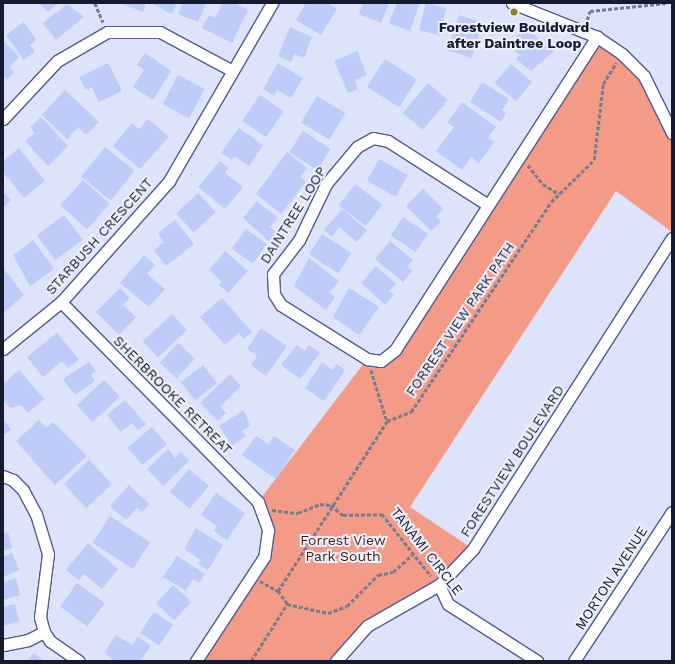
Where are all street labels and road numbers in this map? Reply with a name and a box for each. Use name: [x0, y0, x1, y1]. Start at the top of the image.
street label: DAINTREE LOOP: [256, 163, 330, 267]
street label: STARBUSH CRESCENT: [42, 174, 156, 298]
street label: FORREST VIEW PARK PATH: [402, 238, 518, 400]
street label: SHERBROOKE RETREAT: [110, 332, 236, 458]
street label: FORESTVIEW BOULEVARD: [456, 382, 568, 540]
street label: TANAMI CIRCLE: [388, 504, 466, 598]
street label: MORTON AVENUE: [571, 523, 651, 633]

